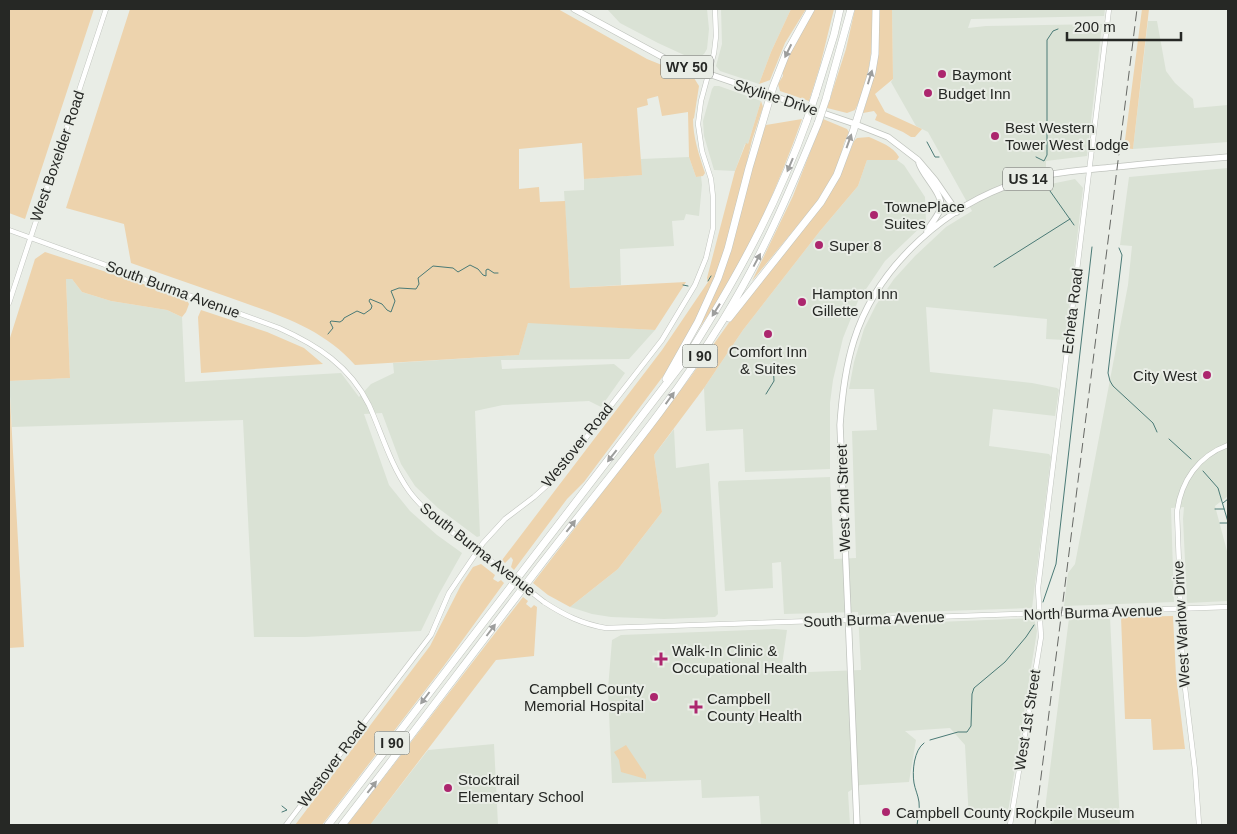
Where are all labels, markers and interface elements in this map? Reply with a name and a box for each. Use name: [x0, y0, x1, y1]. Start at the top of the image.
scale bar: [1067, 10, 1181, 42]
text: 200 m: [1074, 18, 1116, 35]
one-way arrow: [784, 44, 792, 58]
road number: WY 50: [661, 56, 713, 78]
place label: Baymont: [952, 66, 1012, 83]
marker: Baymont: [936, 68, 948, 80]
one-way arrow: [866, 69, 874, 84]
street label: Skyline Drive: [732, 75, 820, 119]
place label: Budget Inn: [938, 85, 1011, 102]
marker: Budget Inn: [922, 87, 934, 99]
street label: West Boxelder Road: [27, 88, 87, 224]
place label: Best Western Tower West Lodge: [1005, 119, 1129, 153]
marker: Best Western Tower West Lodge: [989, 130, 1001, 142]
one-way arrow: [846, 134, 854, 149]
one-way arrow: [786, 158, 794, 172]
road number: US 14: [1003, 168, 1053, 190]
place label: TownePlace Suites: [884, 198, 965, 232]
marker: TownePlace Suites: [868, 209, 880, 221]
place label: Super 8: [829, 237, 882, 254]
marker: Super 8: [813, 239, 825, 251]
one-way arrow: [753, 253, 761, 268]
street label: South Burma Avenue: [104, 257, 242, 321]
street label: Echeta Road: [1058, 267, 1086, 355]
place label: Hampton Inn Gillette: [812, 285, 898, 319]
marker: Hampton Inn Gillette: [796, 296, 808, 308]
one-way arrow: [712, 303, 721, 316]
marker: Comfort Inn & Suites: [762, 328, 774, 340]
place label: Comfort Inn & Suites: [729, 343, 807, 377]
road number: I 90: [682, 344, 718, 368]
place label: City West: [1133, 367, 1198, 384]
marker: City West: [1201, 369, 1213, 381]
one-way arrow: [665, 391, 675, 405]
street label: Westover Road: [538, 400, 616, 490]
street label: West 2nd Street: [833, 443, 853, 552]
one-way arrow: [606, 449, 617, 462]
street label: South Burma Avenue: [417, 499, 539, 599]
one-way arrow: [566, 520, 577, 533]
street label: West Warlow Drive: [1169, 560, 1193, 688]
street label: North Burma Avenue: [1023, 601, 1163, 623]
street label: South Burma Avenue: [803, 608, 945, 630]
one-way arrow: [485, 624, 496, 637]
place label: Walk-In Clinic & Occupational Health: [672, 642, 807, 676]
marker: Walk-In Clinic & Occupational Health: [654, 652, 668, 666]
street label: West 1st Street: [1011, 667, 1044, 772]
place label: Campbell County Memorial Hospital: [524, 680, 644, 714]
place label: Campbell County Health: [707, 690, 802, 724]
one-way arrow: [420, 691, 430, 705]
marker: Campbell County Memorial Hospital: [648, 691, 660, 703]
marker: Campbell County Health: [689, 700, 703, 714]
street label: Westover Road: [294, 718, 370, 810]
road number: I 90: [374, 731, 410, 754]
place label: Stocktrail Elementary School: [458, 771, 584, 805]
one-way arrow: [366, 781, 377, 794]
marker: Stocktrail Elementary School: [442, 782, 454, 794]
place label: Campbell County Rockpile Museum: [896, 804, 1134, 821]
marker: Campbell County Rockpile Museum: [880, 806, 892, 818]

